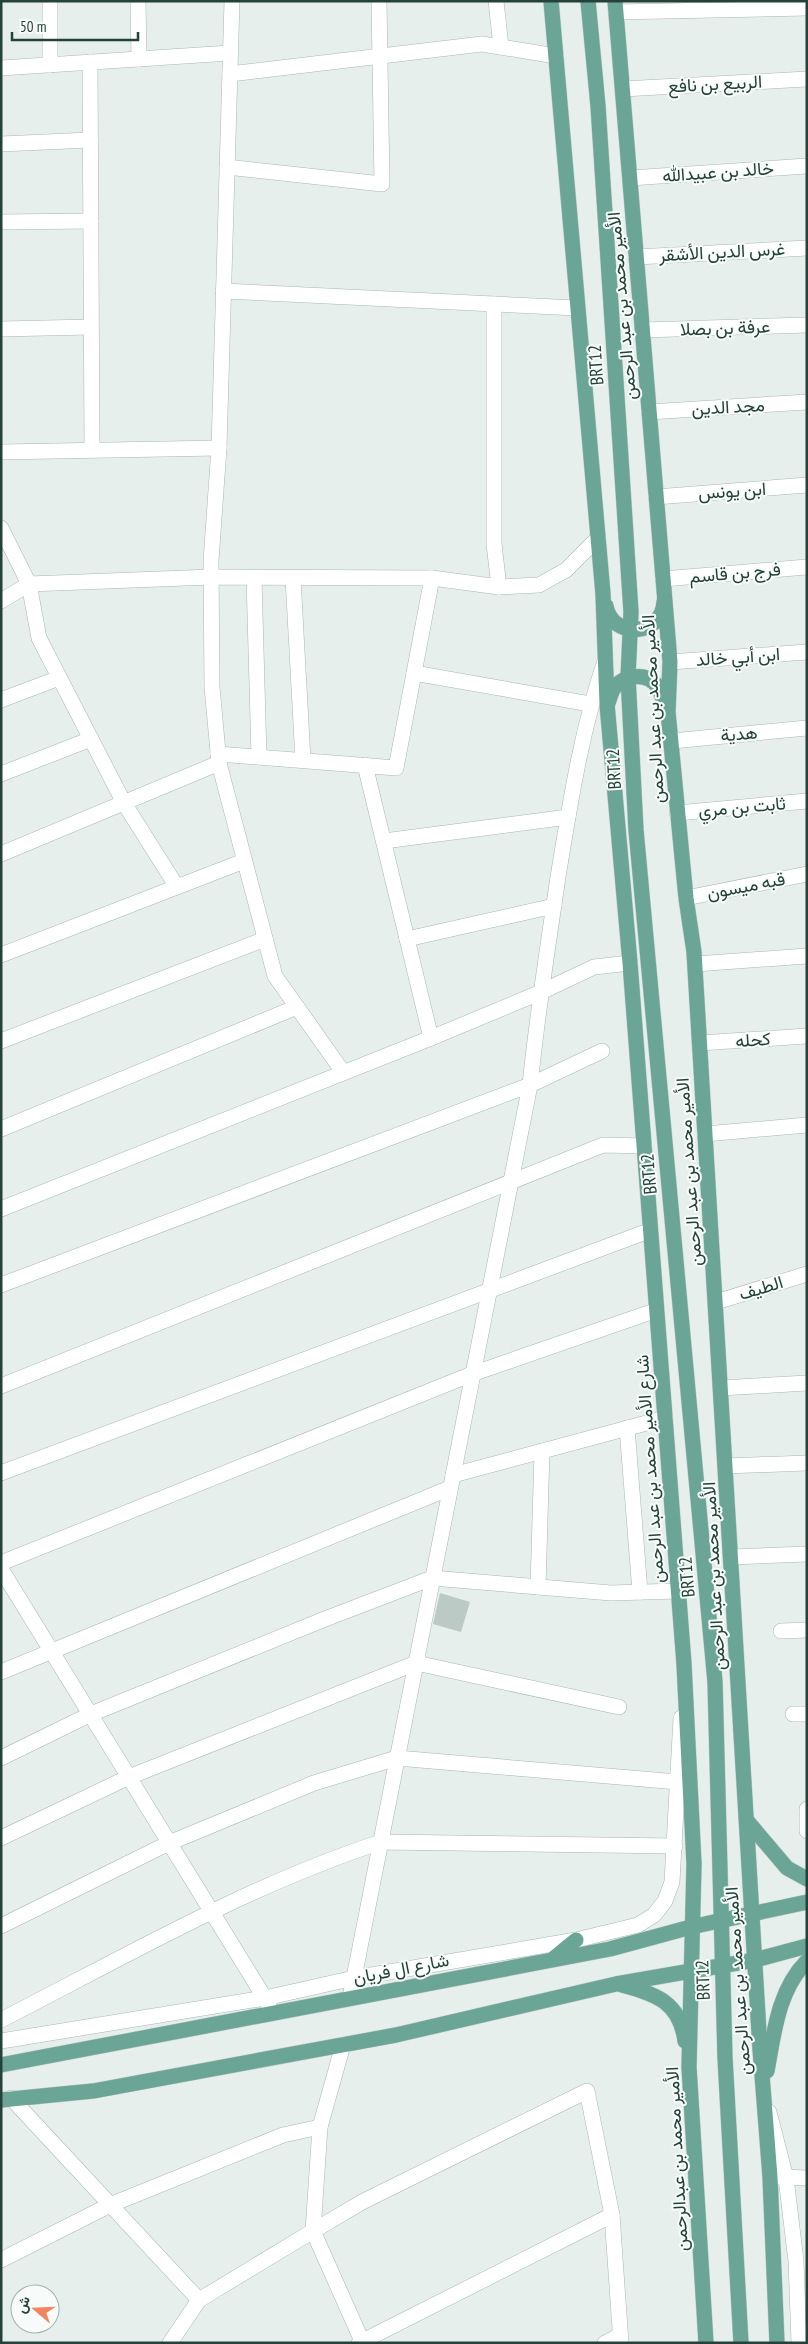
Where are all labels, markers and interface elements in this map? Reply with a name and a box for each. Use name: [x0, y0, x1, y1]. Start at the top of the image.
scale bar: [12, 10, 139, 42]
text: 50 m: [20, 17, 46, 36]
street label: الربيع بن نافع: [667, 70, 763, 98]
street label: خالد بن عبيدالله: [661, 156, 775, 187]
street label: الأمير محمد بن عبد الرحمن: [602, 211, 641, 401]
street label: غرس الدين الأشقر: [657, 237, 786, 266]
street label: عرفة بن بصلا: [679, 314, 770, 341]
street label: BRT12: [583, 344, 608, 386]
street label: مجد الدين: [691, 393, 765, 420]
street label: ابن يونس: [697, 477, 767, 504]
street label: فرج بن قاسم: [688, 557, 782, 589]
street label: الأمير محمد بن عبد الرحمن: [636, 614, 669, 804]
street label: ابن أبي خالد: [695, 642, 781, 675]
street label: هدية: [720, 720, 758, 747]
street label: BRT12: [601, 748, 626, 790]
street label: ثابت بن مري: [697, 791, 787, 826]
street label: قبه ميسون: [705, 867, 787, 904]
street label: كحله: [735, 1027, 771, 1052]
street label: الأمير محمد بن عبد الرحمن: [670, 1077, 707, 1267]
street label: BRT12: [635, 1153, 662, 1195]
street label: الطيف: [736, 1270, 786, 1305]
street label: شارع الأمير محمد بن عبد الرحمن: [630, 1354, 670, 1584]
street label: الأمير محمد بن عبد الرحمن: [697, 1481, 730, 1671]
street label: BRT12: [673, 1556, 700, 1598]
street label: الأمير محمد بن عبد الرحمن: [719, 1886, 756, 2076]
street label: شارع ال فريان: [351, 1948, 451, 1990]
street label: BRT12: [690, 1959, 715, 2001]
street label: الأمير محمد بن عبدالرحمن: [660, 2066, 693, 2252]
north arrow: [10, 2284, 60, 2334]
text: ش: [11, 2294, 34, 2316]

